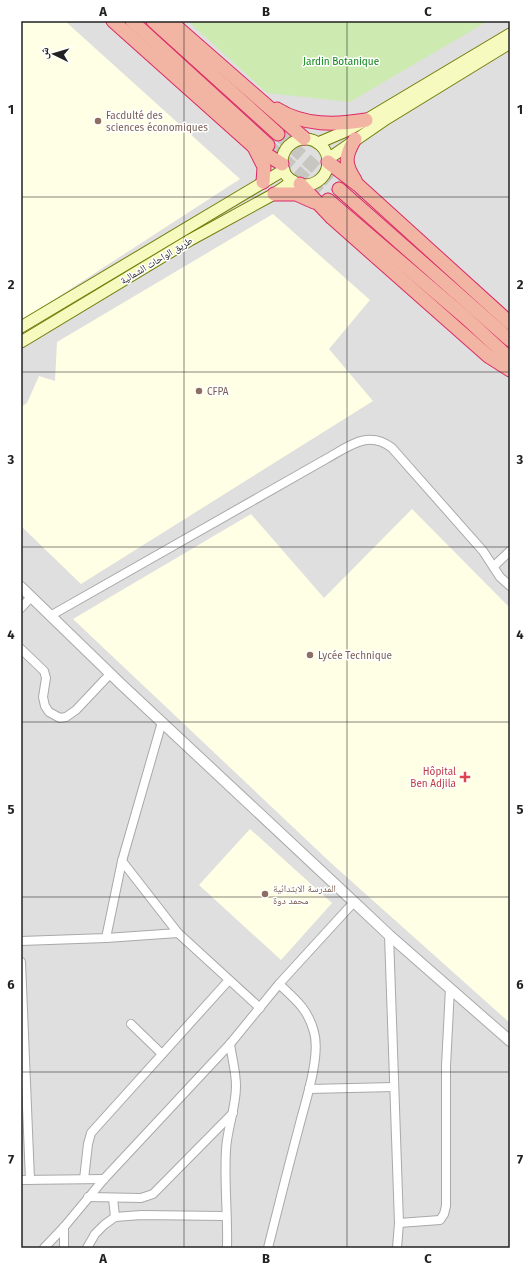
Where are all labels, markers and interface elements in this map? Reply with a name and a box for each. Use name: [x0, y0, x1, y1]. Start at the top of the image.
text: A: [98, 4, 107, 19]
text: B: [262, 4, 270, 19]
text: C: [424, 4, 432, 19]
north arrow: [34, 34, 74, 74]
text: ش: [38, 46, 53, 60]
park label: Jardin Botanique: [303, 56, 379, 68]
text: 1: [8, 102, 14, 117]
text: 1: [517, 102, 523, 117]
place label: Facdulté des sciences économiques: [106, 110, 208, 134]
marker: Facdulté des sciences économiques: [93, 116, 103, 126]
street label: طريق الواحات الشمالية: [118, 234, 195, 287]
text: 2: [8, 277, 15, 292]
text: 2: [517, 277, 524, 292]
marker: CFPA: [194, 386, 204, 396]
place label: CFPA: [207, 386, 229, 398]
text: 3: [7, 452, 15, 467]
text: 3: [516, 452, 524, 467]
text: 4: [7, 627, 15, 642]
text: 4: [516, 627, 524, 642]
marker: Lycée Technique: [305, 650, 315, 660]
place label: Lycée Technique: [318, 650, 392, 662]
place label: Hôpital Ben Adjila: [410, 766, 456, 790]
marker: Hôpital Ben Adjila: [459, 771, 471, 783]
text: 5: [8, 802, 15, 817]
text: 5: [517, 802, 524, 817]
place label: المدرسة الابتدائية محمد دوة: [273, 883, 336, 907]
marker: المدرسة الابتدائية محمد دوة: [260, 889, 270, 899]
text: 6: [7, 977, 15, 992]
text: 6: [516, 977, 524, 992]
text: 7: [8, 1152, 14, 1167]
text: 7: [517, 1152, 523, 1167]
text: A: [98, 1251, 107, 1266]
text: B: [262, 1251, 270, 1266]
text: C: [424, 1251, 432, 1266]

